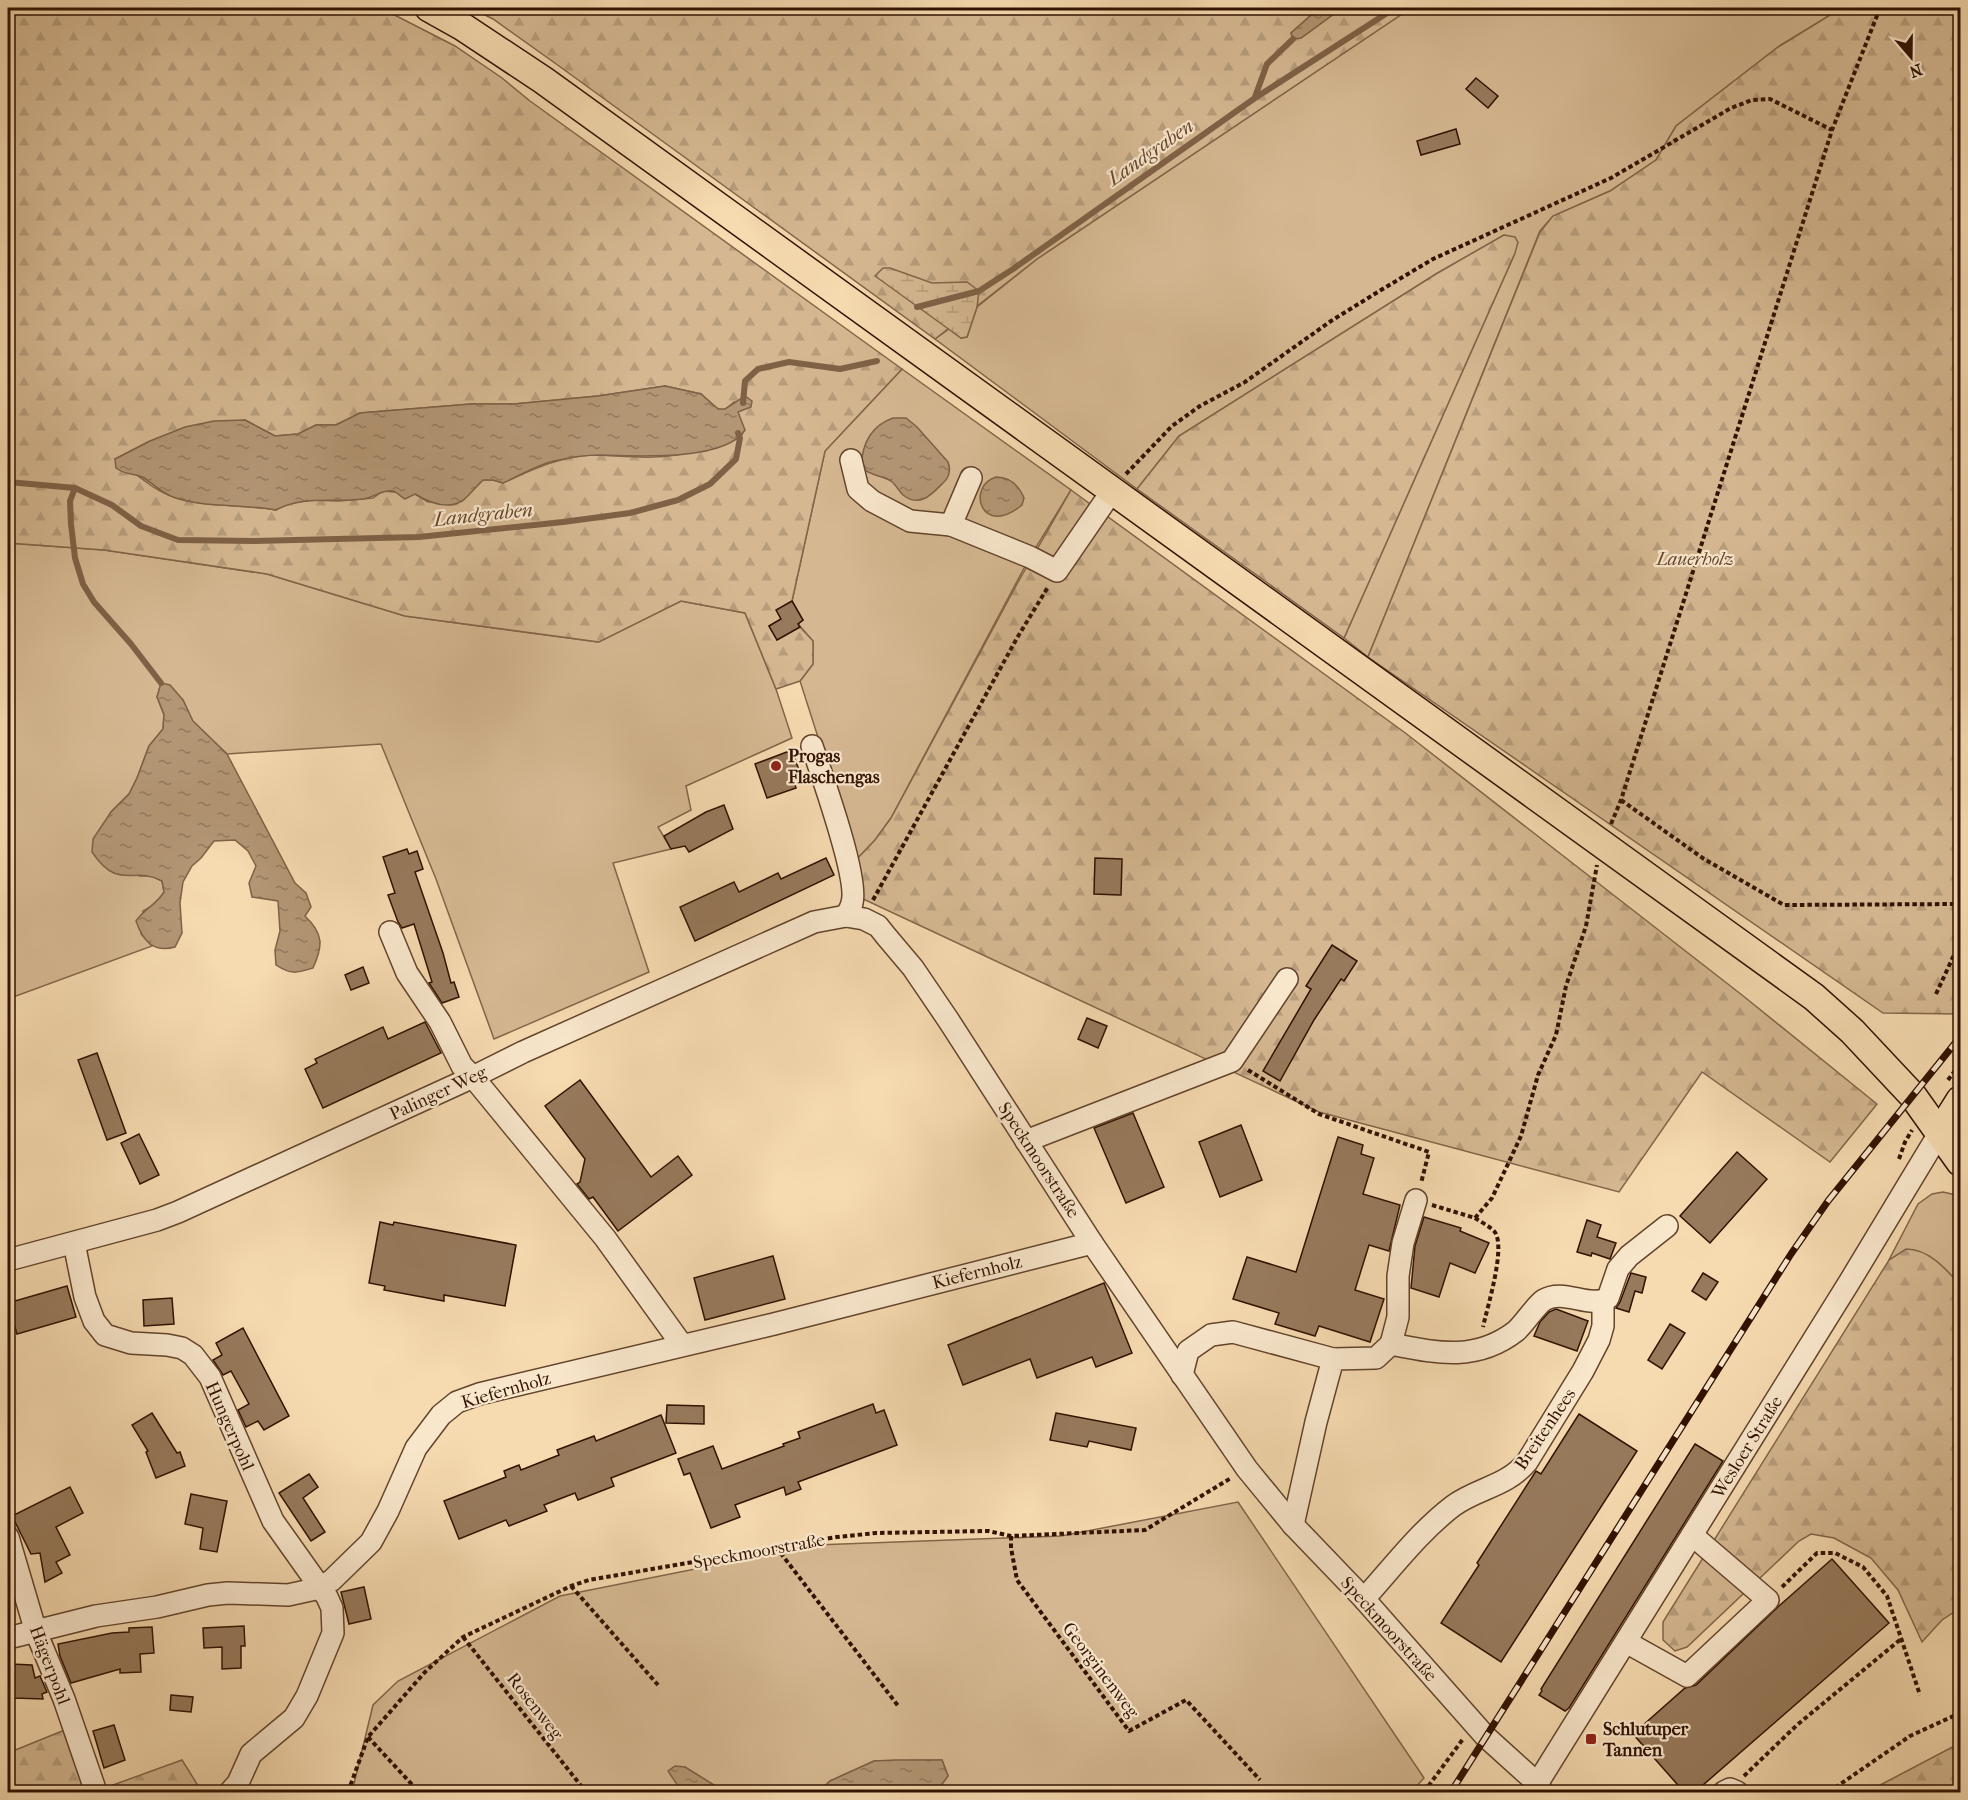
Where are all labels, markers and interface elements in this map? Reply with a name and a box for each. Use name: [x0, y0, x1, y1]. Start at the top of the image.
north arrow: [1881, 27, 1941, 87]
text: N: [1906, 60, 1925, 82]
water label: Landgraben: [1101, 114, 1198, 192]
water label: Landgraben: [430, 498, 534, 531]
park label: Lauerholz: [1654, 549, 1734, 570]
place label: Progas Flaschengas: [787, 746, 880, 788]
marker: Progas Flaschengas: [769, 759, 783, 773]
street label: Palinger Weg: [386, 1062, 490, 1125]
street label: Speckmoorstraße: [993, 1099, 1084, 1222]
street label: Kiefernholz: [930, 1251, 1024, 1294]
street label: Kiefernholz: [459, 1368, 553, 1413]
street label: Hungerpohl: [201, 1378, 258, 1474]
street label: Breitenhees: [1511, 1384, 1580, 1474]
street label: Wesloer Straße: [1707, 1392, 1787, 1503]
street label: Speckmoorstraße: [691, 1530, 827, 1573]
street label: Speckmoorstraße: [1336, 1573, 1441, 1686]
street label: Georginenweg: [1058, 1618, 1144, 1723]
street label: Hägerpohl: [25, 1623, 74, 1708]
street label: Rosenweg: [502, 1669, 567, 1744]
place label: Schlutuper Tannen: [1602, 1719, 1689, 1761]
marker: Schlutuper Tannen: [1584, 1732, 1598, 1746]

